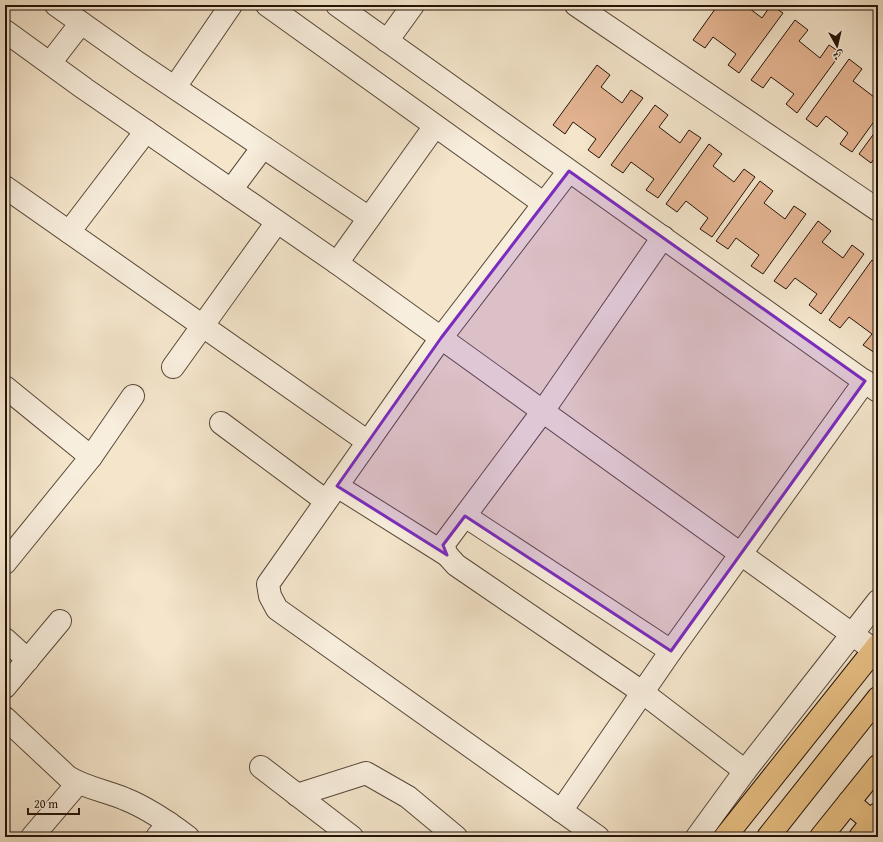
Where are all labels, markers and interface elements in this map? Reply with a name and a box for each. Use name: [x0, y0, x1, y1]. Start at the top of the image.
north arrow: [817, 26, 857, 66]
text: ش: [832, 47, 845, 65]
scale bar: [28, 790, 79, 816]
text: 20 m: [34, 795, 58, 812]

